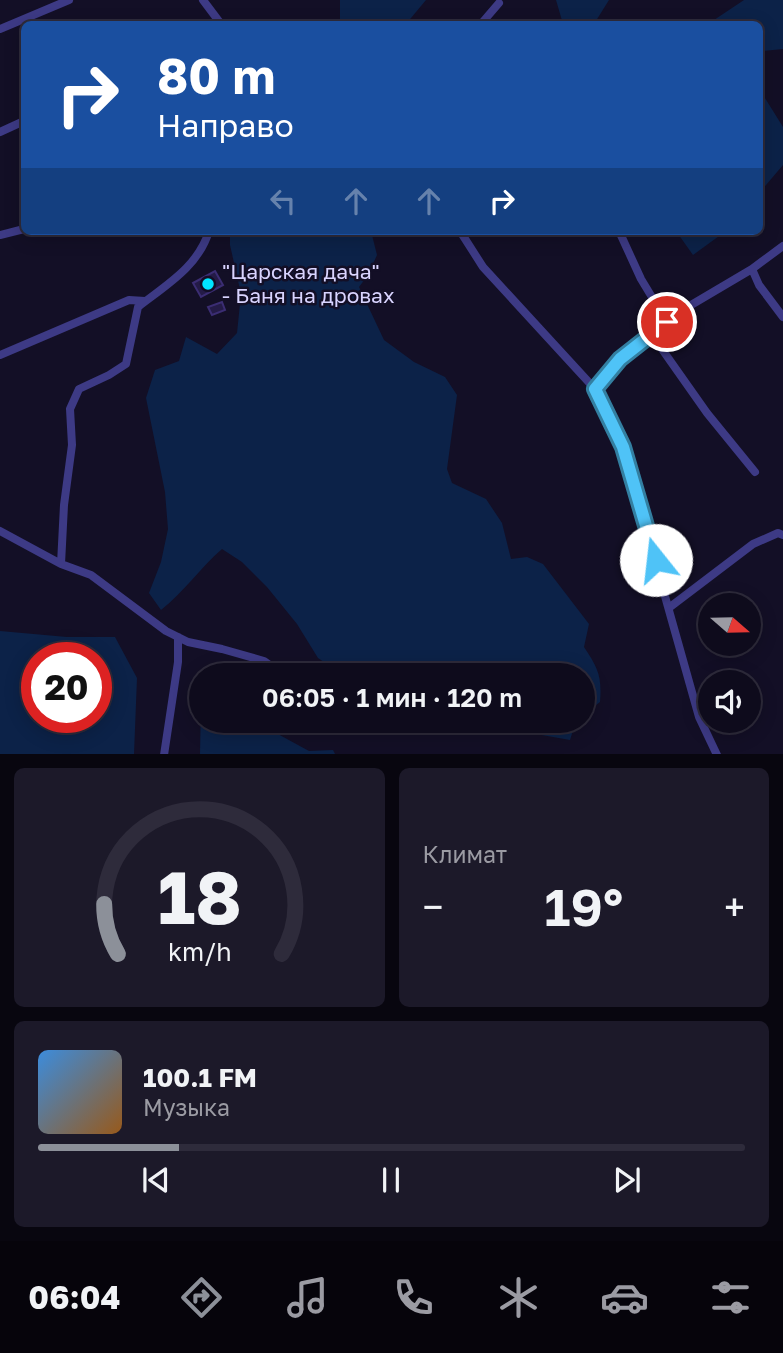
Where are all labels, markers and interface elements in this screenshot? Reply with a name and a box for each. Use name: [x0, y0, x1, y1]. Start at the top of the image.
text: 80 m: [157, 46, 275, 105]
icon: right: [42, 49, 133, 140]
text: Направо: [157, 106, 294, 144]
icon: left: [264, 182, 302, 220]
icon: ahead: [337, 182, 375, 220]
icon: ahead: [410, 182, 448, 220]
icon: right: [483, 182, 521, 220]
place label: "Царская дача" - Баня на дровах: [222, 258, 395, 308]
marker: "Царская дача" - Баня на дровах: [200, 276, 216, 292]
pin: [637, 292, 697, 352]
icon: arrive: [648, 303, 686, 341]
position arrow: [619, 523, 693, 597]
north arrow: [698, 593, 761, 656]
map controls: [698, 593, 761, 733]
speed limit sign: 20: [21, 642, 112, 733]
button: sound: [698, 670, 761, 733]
text: 06:05 · 1 мин · 120 m: [262, 682, 522, 713]
text: Климат: [423, 840, 507, 868]
text: 18: [157, 853, 241, 940]
text: 19°: [544, 875, 623, 937]
text: −: [423, 884, 443, 929]
text: +: [724, 884, 745, 929]
text: km/h: [167, 935, 231, 966]
text: 100.1 FM: [143, 1062, 257, 1093]
text: Музыка: [143, 1093, 230, 1121]
icon: previous: [137, 1161, 175, 1199]
icon: pause: [372, 1161, 410, 1199]
icon: next: [608, 1161, 646, 1199]
icon: directions: [177, 1273, 226, 1322]
icon: music: [283, 1273, 332, 1322]
icon: phone: [389, 1273, 438, 1322]
icon: climate: [494, 1273, 543, 1322]
icon: car: [600, 1273, 649, 1322]
icon: filters: [706, 1273, 755, 1322]
text: 06:04: [28, 1278, 121, 1316]

